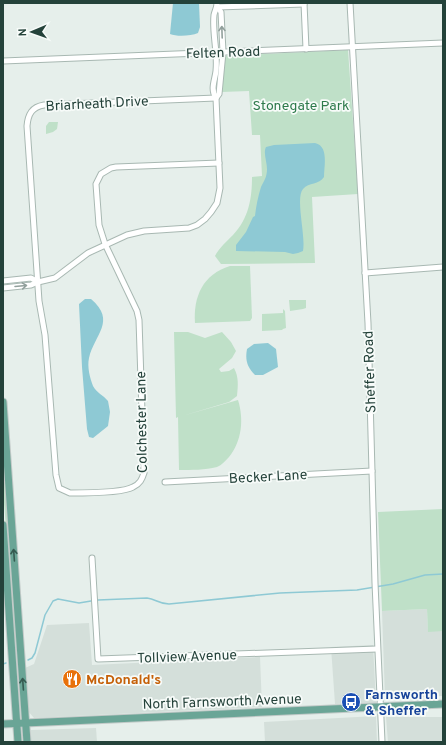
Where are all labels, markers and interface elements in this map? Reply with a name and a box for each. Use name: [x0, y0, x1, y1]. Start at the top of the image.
north arrow: [12, 12, 52, 52]
one-way arrow: [218, 26, 226, 39]
text: N: [16, 28, 30, 37]
street label: Felten Road: [186, 44, 261, 63]
street label: Briarheath Drive: [45, 93, 149, 116]
park label: Stonegate Park: [252, 98, 350, 115]
one-way arrow: [14, 283, 27, 290]
street label: Sheffer Road: [361, 331, 380, 413]
street label: Colchester Lane: [133, 371, 152, 473]
street label: Becker Lane: [228, 467, 308, 488]
one-way arrow: [10, 549, 17, 562]
street label: Tollview Avenue: [137, 647, 237, 668]
restaurant icon: McDonald's: [61, 668, 83, 690]
place label: McDonald's: [86, 672, 161, 689]
one-way arrow: [20, 678, 27, 691]
place label: Farnsworth & Sheffer: [365, 687, 438, 720]
street label: North Farnsworth Avenue: [142, 691, 302, 714]
bus stop icon: Farnsworth & Sheffer: [340, 691, 362, 713]

